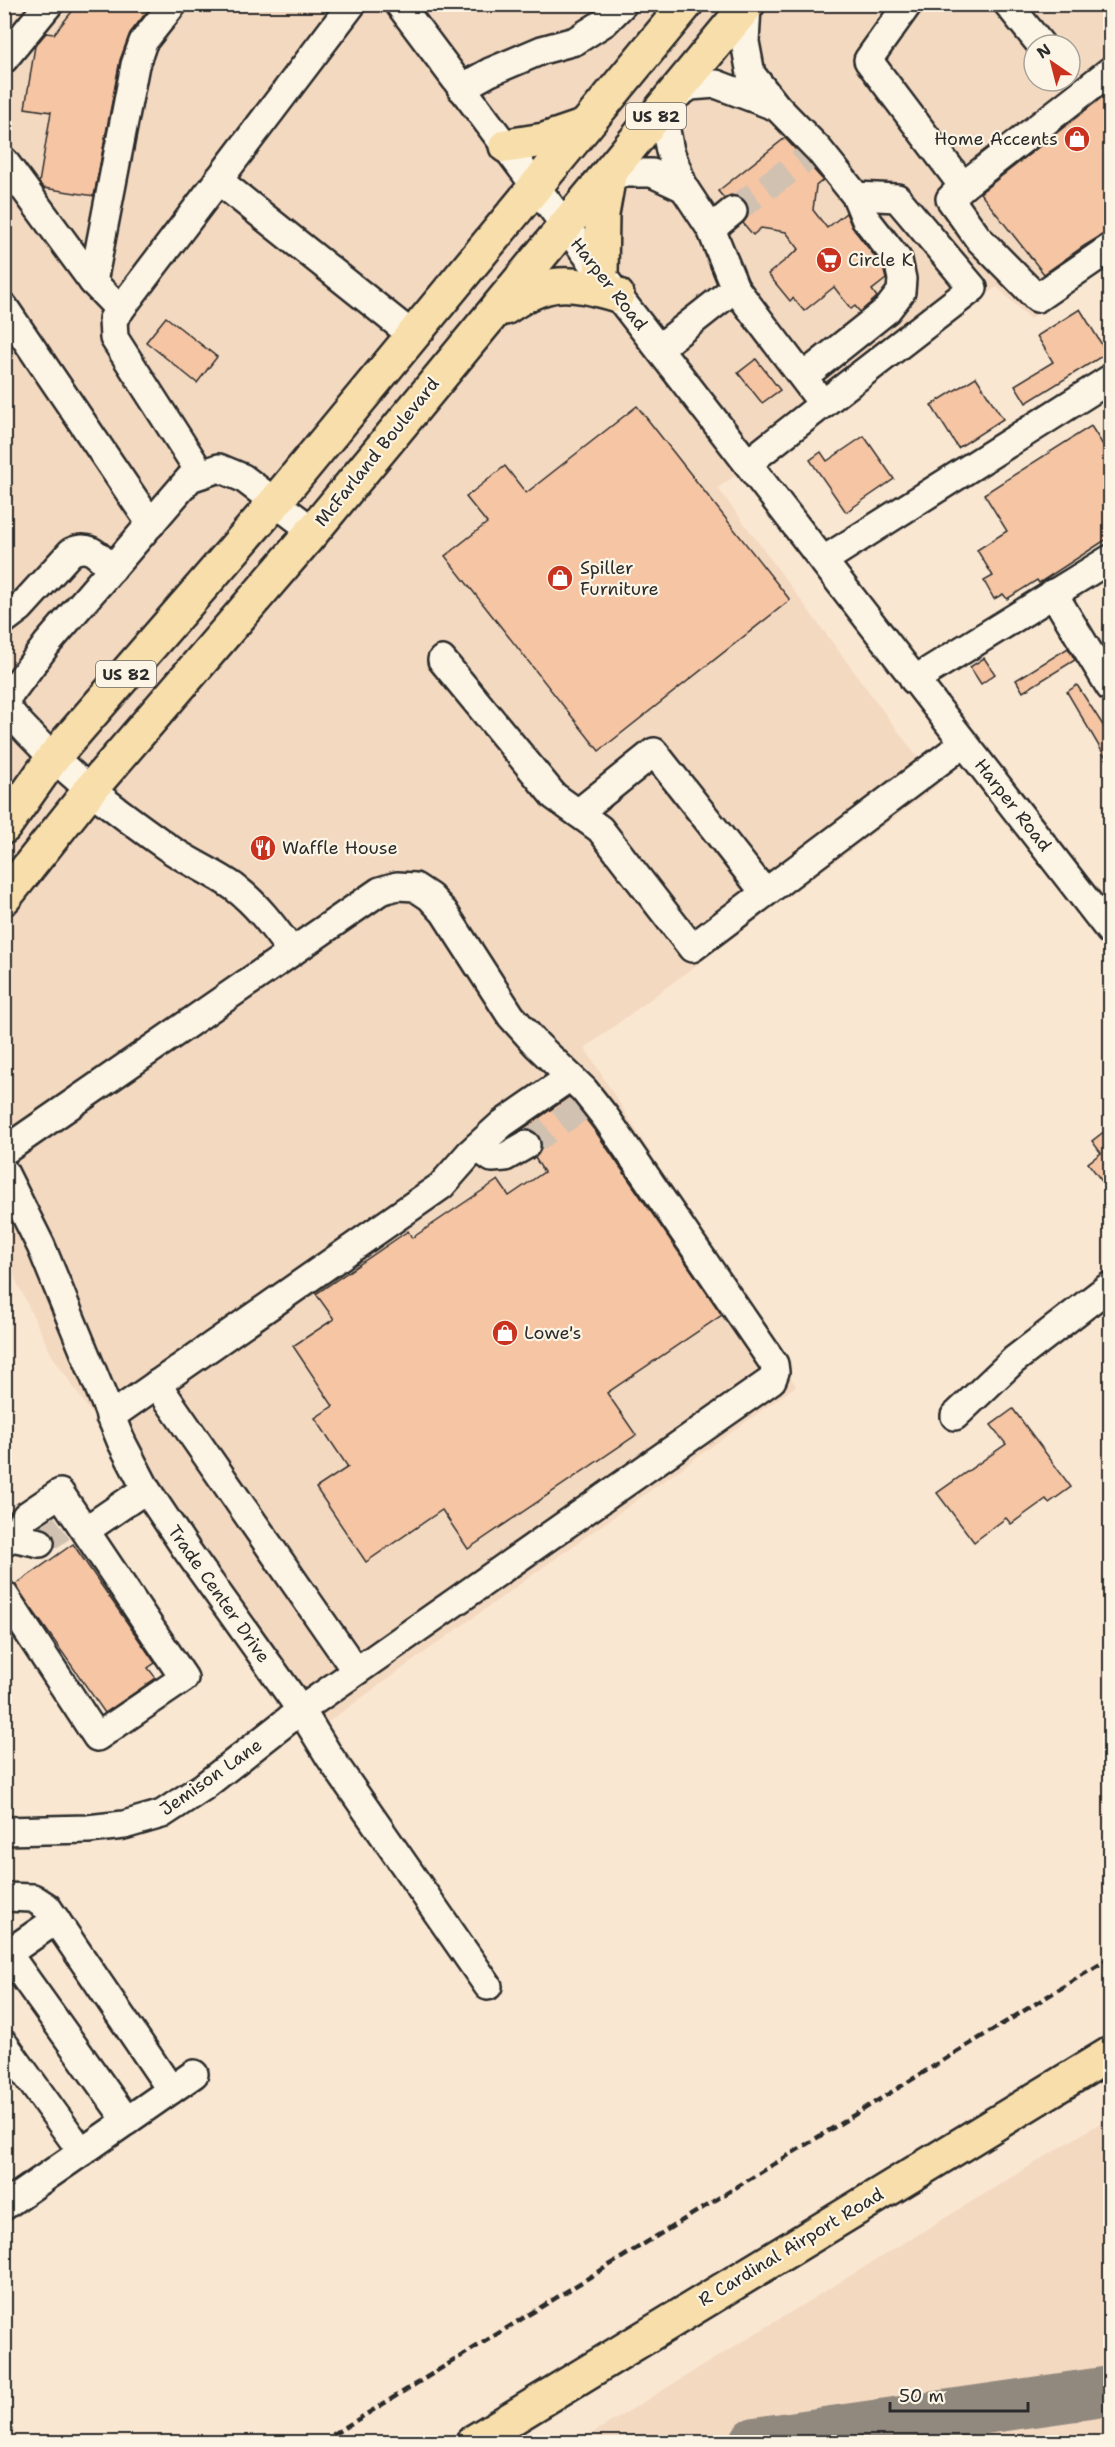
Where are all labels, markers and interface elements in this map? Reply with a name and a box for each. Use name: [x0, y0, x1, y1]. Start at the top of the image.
north arrow: [1022, 33, 1082, 93]
text: N: [1032, 39, 1055, 63]
road number: US 82: [626, 103, 686, 129]
shop icon: Home Accents: [1062, 124, 1092, 154]
place label: Home Accents: [934, 127, 1058, 151]
street label: Harper Road: [565, 233, 653, 335]
supermarket icon: Circle K: [814, 245, 844, 275]
place label: Circle K: [848, 248, 914, 272]
street label: McFarland Boulevard: [309, 372, 445, 532]
place label: Spiller Furniture: [580, 556, 659, 601]
shop icon: Spiller Furniture: [545, 563, 575, 593]
road number: US 82: [96, 661, 156, 687]
street label: Harper Road: [969, 754, 1057, 856]
restaurant icon: Waffle House: [248, 833, 278, 863]
place label: Waffle House: [282, 836, 398, 860]
shop icon: Lowe's: [490, 1318, 520, 1348]
place label: Lowe's: [524, 1321, 581, 1345]
street label: Trade Center Drive: [162, 1520, 276, 1668]
street label: Jemison Lane: [155, 1733, 267, 1821]
street label: R Cardinal Airport Road: [694, 2182, 888, 2312]
scale bar: [890, 2375, 1028, 2413]
text: 50 m: [899, 2384, 944, 2408]

